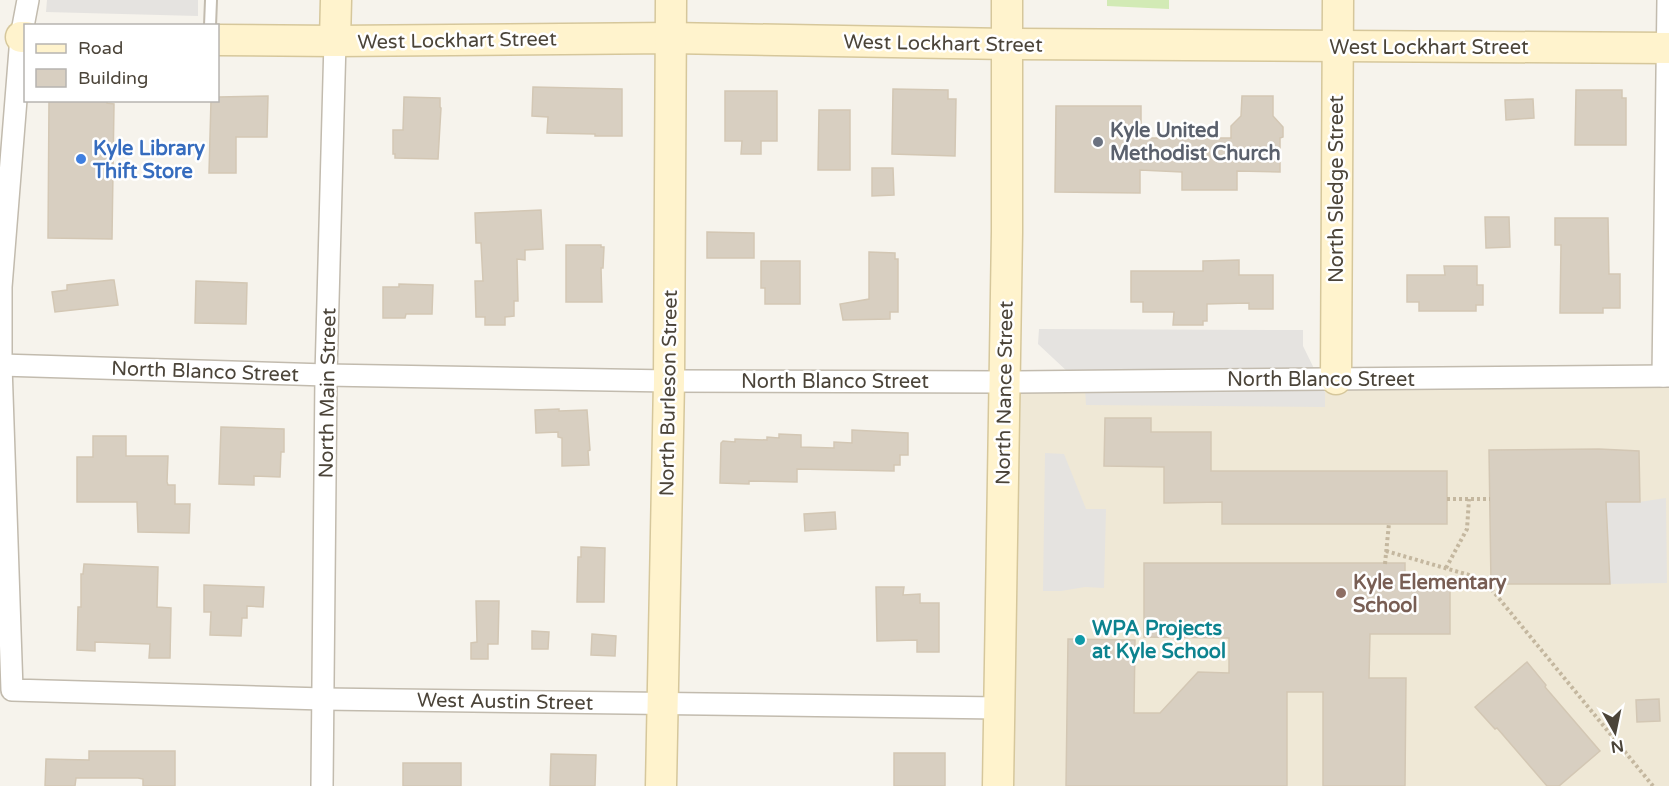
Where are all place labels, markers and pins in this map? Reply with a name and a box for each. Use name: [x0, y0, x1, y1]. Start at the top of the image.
place label: Kyle United Methodist Church: [1110, 119, 1281, 166]
marker: Kyle United Methodist Church: [1091, 135, 1105, 149]
place label: Kyle Library Thift Store: [92, 137, 205, 184]
marker: Kyle Library Thift Store: [74, 152, 88, 166]
place label: Kyle Elementary School: [1353, 571, 1507, 618]
marker: Kyle Elementary School: [1334, 586, 1348, 600]
place label: WPA Projects at Kyle School: [1092, 617, 1226, 664]
marker: WPA Projects at Kyle School: [1073, 633, 1087, 647]

